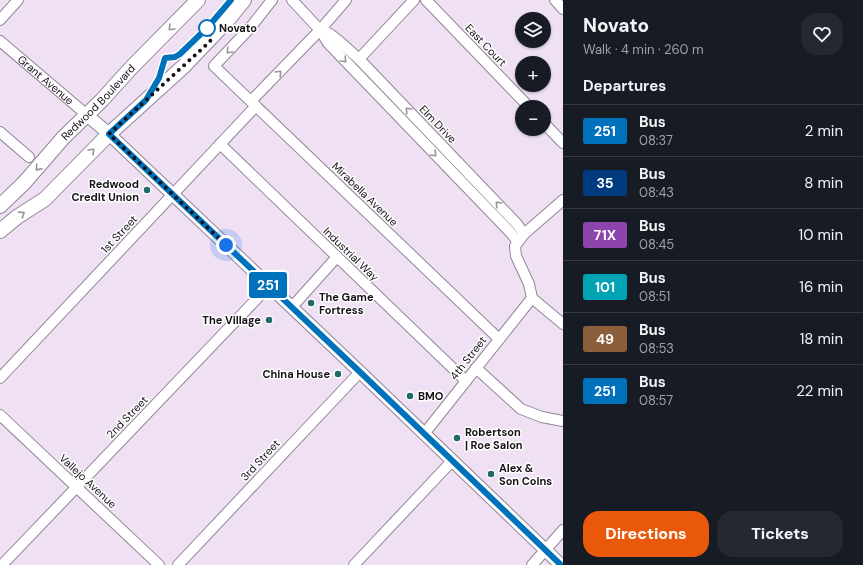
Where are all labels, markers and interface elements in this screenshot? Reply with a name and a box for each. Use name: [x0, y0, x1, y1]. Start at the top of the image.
map controls: [515, 12, 551, 136]
button: layers: [515, 12, 551, 48]
text: Novato: [583, 13, 649, 38]
button: heart: [801, 13, 843, 55]
marker: Novato: [198, 19, 216, 37]
place label: Novato: [219, 21, 257, 35]
street label: East Court: [462, 21, 510, 69]
one-way arrow: [168, 23, 176, 31]
text: Walk · 4 min · 260 m: [583, 41, 704, 58]
one-way arrow: [226, 46, 233, 54]
street label: Grant Avenue: [15, 52, 77, 108]
one-way arrow: [339, 55, 347, 63]
button: +: [515, 56, 551, 92]
street label: Redwood Boulevard: [58, 61, 138, 143]
one-way arrow: [274, 70, 281, 78]
text: Departures: [583, 76, 666, 96]
button: −: [515, 100, 551, 136]
street label: Elm Drive: [416, 102, 460, 146]
one-way arrow: [405, 107, 413, 115]
text: Bus: [639, 112, 666, 132]
text: 2 min: [805, 121, 843, 141]
text: 251: [594, 122, 616, 140]
text: 08:37: [639, 132, 673, 149]
one-way arrow: [87, 148, 95, 156]
one-way arrow: [430, 149, 437, 157]
street label: Mirabella Avenue: [329, 159, 401, 229]
one-way arrow: [35, 163, 42, 171]
text: Bus: [639, 164, 666, 184]
text: 8 min: [804, 173, 843, 193]
text: 35: [596, 174, 614, 192]
place label: Redwood Credit Union: [71, 177, 139, 204]
text: 08:43: [639, 184, 674, 201]
marker: Redwood Credit Union: [142, 185, 152, 195]
one-way arrow: [496, 201, 503, 209]
one-way arrow: [18, 211, 25, 219]
street label: 1st Street: [98, 212, 140, 256]
text: Bus: [639, 216, 666, 236]
street label: Industrial Way: [320, 224, 382, 284]
text: 10 min: [798, 225, 843, 245]
text: 71X: [594, 226, 616, 244]
your location: [216, 235, 236, 255]
text: 08:45: [639, 236, 674, 253]
text: Bus: [639, 268, 666, 288]
line badge: 251: [245, 272, 291, 298]
text: 251: [257, 276, 279, 294]
text: 16 min: [799, 277, 843, 297]
text: 101: [595, 278, 615, 296]
text: 08:51: [639, 288, 670, 305]
place label: The Game Fortress: [319, 290, 374, 317]
marker: The Game Fortress: [306, 298, 316, 308]
place label: The Village: [202, 313, 261, 327]
marker: The Village: [264, 315, 274, 325]
text: Bus: [639, 320, 666, 340]
text: 18 min: [800, 329, 843, 349]
text: 49: [596, 330, 614, 348]
street label: 4th Street: [447, 333, 489, 383]
text: 08:53: [639, 340, 674, 357]
place label: China House: [262, 367, 330, 381]
marker: China House: [333, 369, 343, 379]
text: Bus: [639, 372, 666, 392]
text: 22 min: [796, 381, 843, 401]
text: 251: [594, 382, 616, 400]
place label: BMO: [418, 389, 444, 403]
marker: BMO: [405, 391, 415, 401]
text: 08:57: [639, 392, 673, 409]
street label: 2nd Street: [103, 393, 151, 441]
place label: Robertson | Roe Salon: [465, 425, 523, 452]
marker: Robertson | Roe Salon: [452, 433, 462, 443]
street label: 3rd Street: [237, 436, 283, 484]
street label: Vallejo Avenue: [56, 451, 120, 511]
place label: Alex & Son Coins: [499, 461, 552, 488]
marker: Alex & Son Coins: [486, 469, 496, 479]
button: Directions: [583, 511, 709, 557]
button: Tickets: [717, 511, 843, 557]

